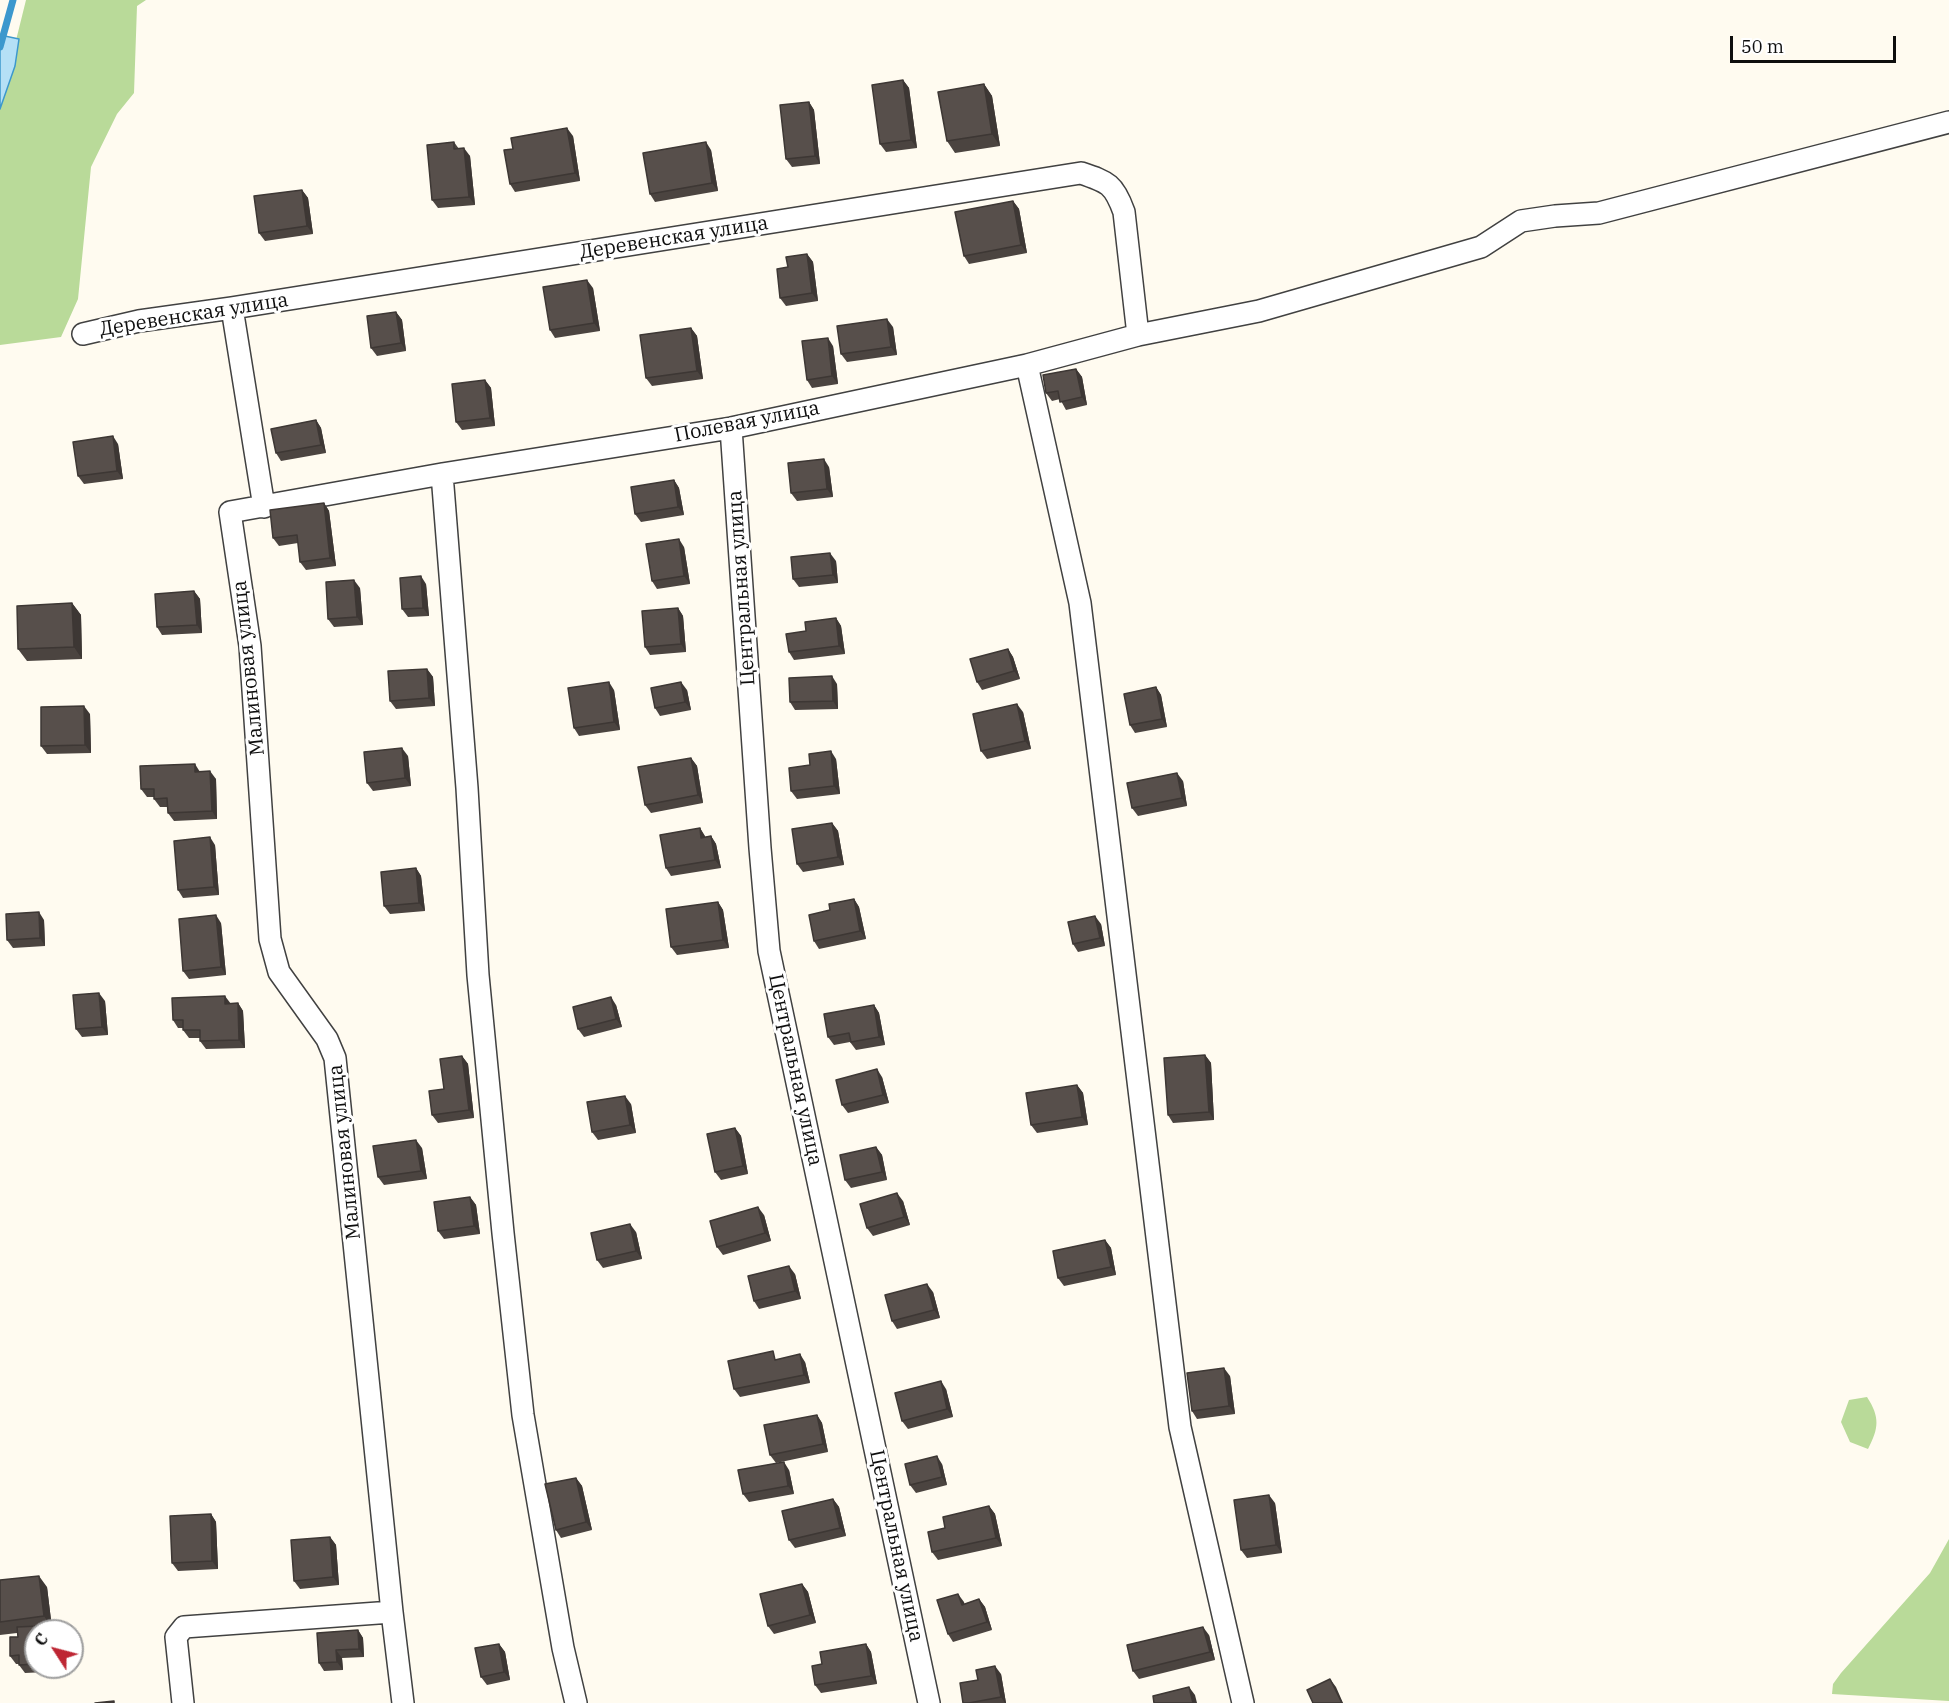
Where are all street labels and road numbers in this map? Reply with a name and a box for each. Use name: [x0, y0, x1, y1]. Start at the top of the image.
street label: Деревенская улица: [578, 211, 770, 265]
street label: Деревенская улица: [98, 288, 290, 342]
street label: Полевая улица: [672, 396, 822, 448]
street label: Центральная улица: [723, 490, 761, 686]
street label: Малиновая улица: [228, 579, 270, 757]
street label: Центральная улица: [763, 972, 827, 1168]
street label: Малиновая улица: [324, 1063, 366, 1241]
street label: Центральная улица: [864, 1448, 928, 1644]

